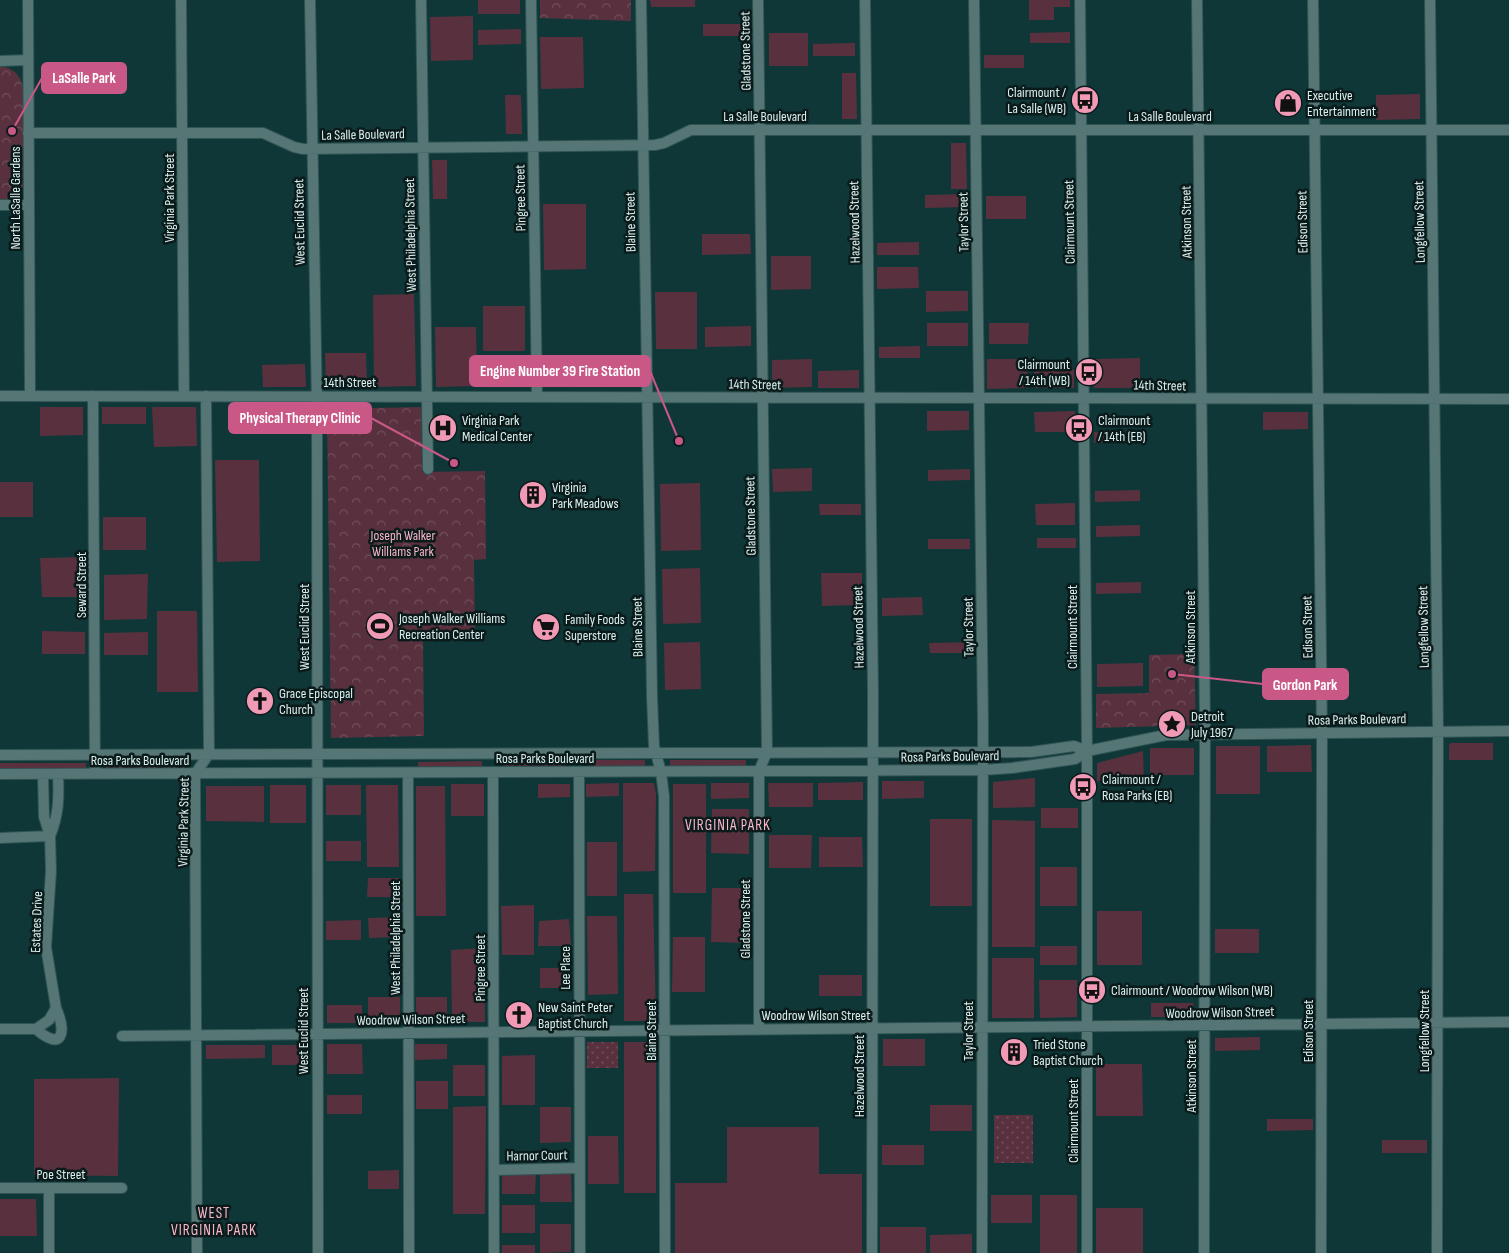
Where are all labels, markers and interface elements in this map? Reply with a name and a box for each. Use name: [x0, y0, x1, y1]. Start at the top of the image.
street label: Gladstone Street: [736, 11, 755, 91]
callout: LaSalle Park: [42, 63, 126, 93]
text: LaSalle Park: [52, 69, 116, 88]
place label: Clairmount / La Salle (WB): [1007, 84, 1066, 117]
bus stop icon: Clairmount / La Salle (WB): [1070, 85, 1100, 115]
place label: Executive Entertainment: [1307, 87, 1376, 120]
shop icon: Executive Entertainment: [1273, 88, 1303, 118]
street label: La Salle Boulevard: [723, 108, 807, 125]
street label: La Salle Boulevard: [1128, 108, 1212, 125]
street label: La Salle Boulevard: [321, 125, 405, 144]
street label: North LaSalle Gardens: [7, 146, 24, 250]
street label: Virginia Park Street: [161, 153, 178, 243]
street label: Pingree Street: [511, 164, 530, 232]
street label: West Philadelphia Street: [401, 178, 420, 292]
street label: West Euclid Street: [290, 179, 309, 265]
street label: Clairmount Street: [1060, 180, 1079, 264]
street label: Hazelwood Street: [845, 181, 864, 263]
street label: Longfellow Street: [1410, 181, 1429, 263]
street label: Atkinson Street: [1177, 185, 1196, 260]
street label: Edison Street: [1293, 190, 1312, 254]
street label: Blaine Street: [621, 192, 640, 252]
street label: Taylor Street: [954, 192, 973, 252]
callout: Engine Number 39 Fire Station: [470, 356, 650, 386]
place label: Clairmount / 14th (WB): [1018, 356, 1070, 389]
bus stop icon: Clairmount / 14th (WB): [1074, 357, 1104, 387]
text: Engine Number 39 Fire Station: [480, 362, 640, 381]
street label: 14th Street: [324, 374, 376, 391]
street label: 14th Street: [728, 376, 782, 393]
street label: 14th Street: [1133, 377, 1187, 394]
callout: Physical Therapy Clinic: [229, 403, 371, 433]
text: Physical Therapy Clinic: [239, 409, 361, 428]
place label: Virginia Park Medical Center: [462, 412, 532, 445]
place label: Clairmount / 14th (EB): [1098, 412, 1150, 445]
hospital icon: Virginia Park Medical Center: [428, 413, 458, 443]
bus stop icon: Clairmount / 14th (EB): [1064, 413, 1094, 443]
street label: Gladstone Street: [741, 476, 760, 556]
place label: Virginia Park Meadows: [552, 479, 619, 512]
building icon: Virginia Park Meadows: [518, 480, 548, 510]
park label: Joseph Walker Williams Park: [370, 527, 435, 560]
street label: Seward Street: [73, 552, 90, 618]
street label: West Euclid Street: [296, 584, 313, 670]
street label: Clairmount Street: [1064, 585, 1081, 669]
street label: Hazelwood Street: [849, 586, 868, 668]
street label: Longfellow Street: [1414, 586, 1433, 668]
street label: Atkinson Street: [1182, 591, 1199, 664]
street label: Edison Street: [1298, 595, 1317, 659]
street label: Blaine Street: [628, 597, 647, 657]
street label: Taylor Street: [959, 597, 978, 657]
place label: Joseph Walker Williams Recreation Center: [398, 610, 505, 643]
sports icon: Joseph Walker Williams Recreation Center: [365, 611, 395, 641]
place label: Family Foods Superstore: [565, 611, 625, 644]
supermarket icon: Family Foods Superstore: [531, 612, 561, 642]
callout: Gordon Park: [1263, 669, 1348, 699]
text: Gordon Park: [1273, 676, 1338, 695]
place label: Grace Episcopal Church: [279, 685, 353, 718]
church icon: Grace Episcopal Church: [245, 686, 275, 716]
place label: Detroit July 1967: [1190, 708, 1233, 741]
place icon: Detroit July 1967: [1157, 709, 1187, 739]
street label: Rosa Parks Boulevard: [1308, 710, 1407, 729]
street label: Rosa Parks Boulevard: [901, 747, 1000, 766]
street label: Rosa Parks Boulevard: [496, 750, 594, 767]
street label: Rosa Parks Boulevard: [91, 752, 189, 769]
place label: Clairmount / Rosa Parks (EB): [1102, 771, 1172, 804]
bus stop icon: Clairmount / Rosa Parks (EB): [1068, 772, 1098, 802]
street label: Virginia Park Street: [174, 777, 193, 867]
district label: VIRGINIA PARK: [685, 816, 771, 835]
street label: Gladstone Street: [737, 879, 754, 959]
street label: West Philadelphia Street: [387, 881, 404, 995]
street label: Estates Drive: [27, 891, 46, 953]
street label: Pingree Street: [472, 935, 489, 1001]
street label: Lee Place: [557, 946, 574, 990]
bus stop icon: Clairmount / Woodrow Wilson (WB): [1077, 975, 1107, 1005]
place label: Clairmount / Woodrow Wilson (WB): [1111, 982, 1273, 999]
street label: West Euclid Street: [295, 988, 312, 1074]
street label: Longfellow Street: [1416, 990, 1433, 1072]
place label: New Saint Peter Baptist Church: [538, 999, 613, 1032]
church icon: New Saint Peter Baptist Church: [504, 1000, 534, 1030]
street label: Edison Street: [1300, 1000, 1317, 1062]
street label: Blaine Street: [643, 1001, 660, 1061]
street label: Taylor Street: [960, 1001, 977, 1061]
street label: Woodrow Wilson Street: [1165, 1003, 1275, 1022]
street label: Woodrow Wilson Street: [762, 1007, 870, 1024]
street label: Woodrow Wilson Street: [356, 1010, 466, 1029]
street label: Hazelwood Street: [851, 1035, 868, 1117]
place label: Tried Stone Baptist Church: [1033, 1036, 1103, 1069]
building icon: Tried Stone Baptist Church: [999, 1037, 1029, 1067]
street label: Atkinson Street: [1183, 1040, 1200, 1113]
street label: Clairmount Street: [1065, 1079, 1082, 1163]
street label: Harnor Court: [506, 1146, 568, 1165]
street label: Poe Street: [36, 1166, 86, 1183]
district label: WEST VIRGINIA PARK: [171, 1204, 257, 1240]

